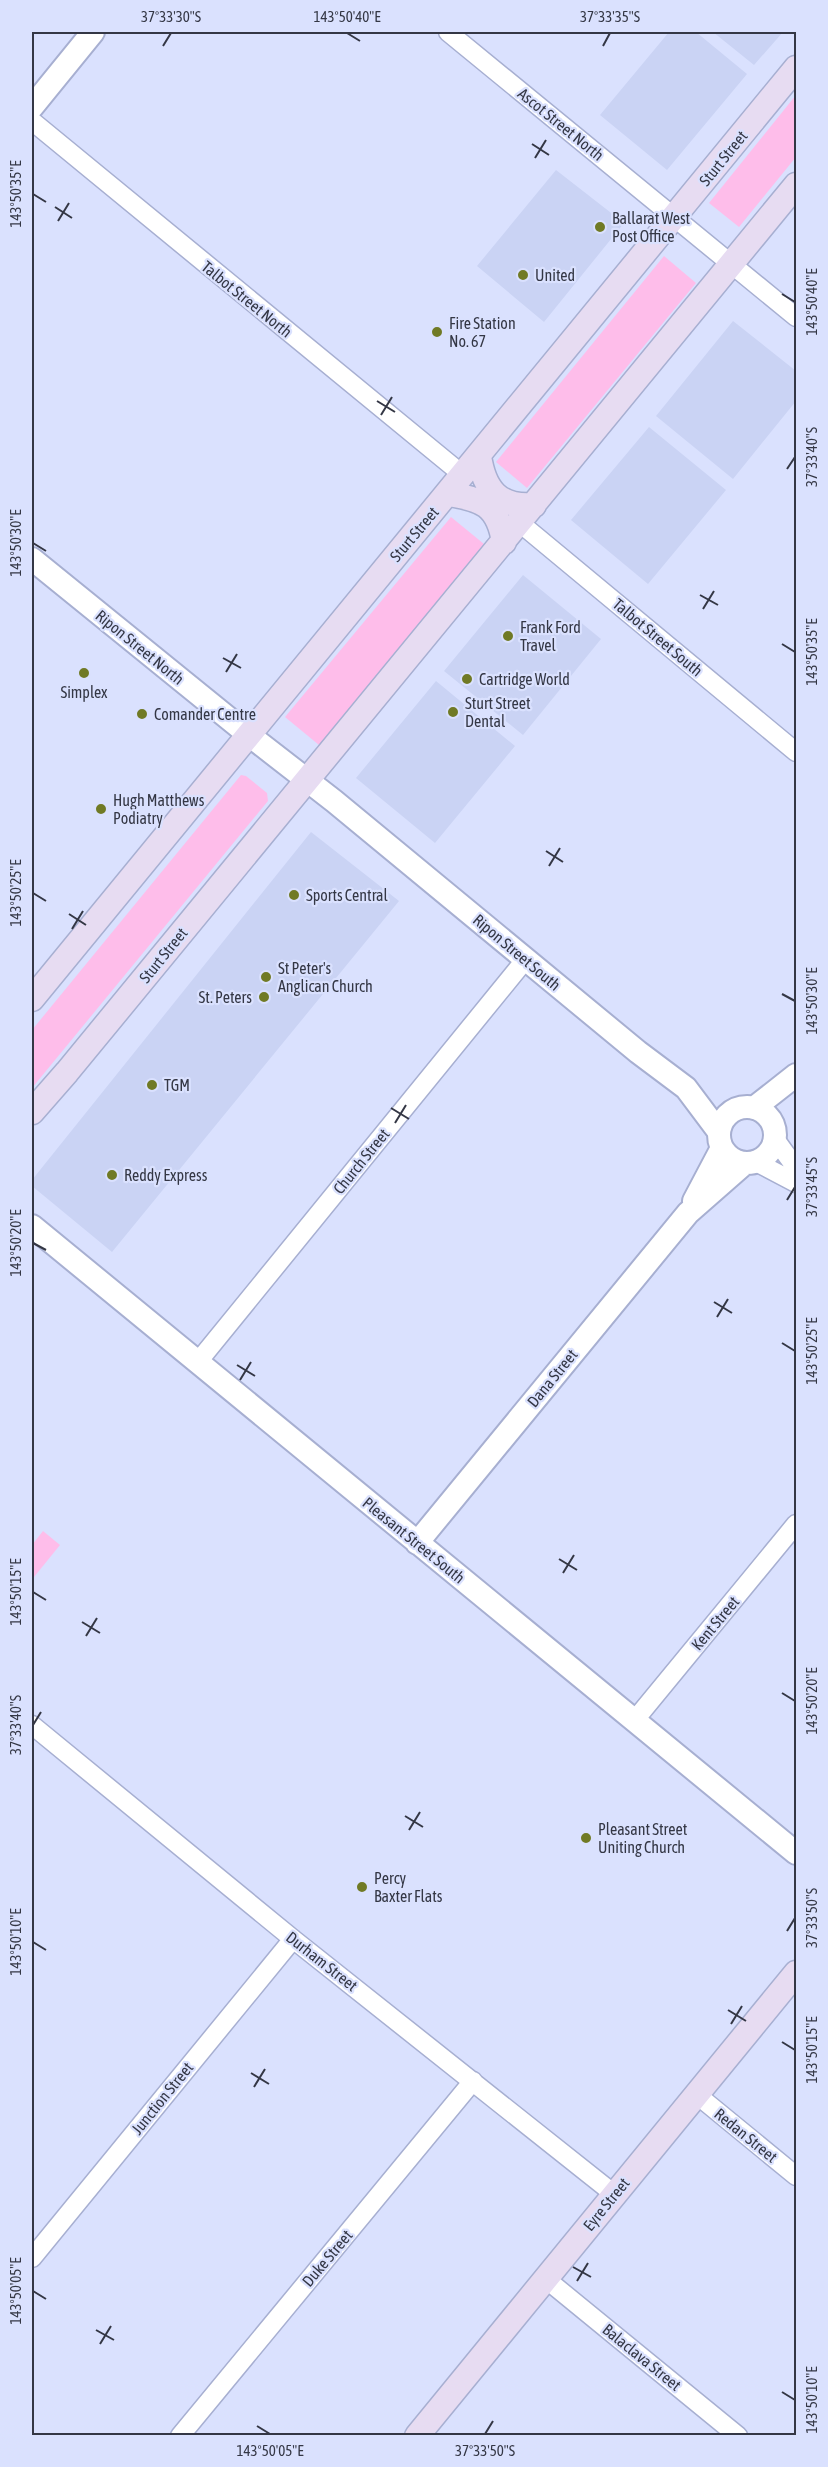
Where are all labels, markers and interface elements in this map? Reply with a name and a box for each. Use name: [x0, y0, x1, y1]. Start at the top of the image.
text: 37°33'30"S: [141, 8, 201, 25]
text: 143°50'40"E: [313, 8, 381, 25]
text: 37°33'35"S: [580, 8, 640, 25]
street label: Ascot Street North: [515, 84, 607, 164]
street label: Sturt Street: [695, 127, 751, 189]
text: 143°50'35"E: [7, 160, 24, 228]
place label: Ballarat West Post Office: [612, 209, 691, 245]
marker: Ballarat West Post Office: [593, 220, 607, 234]
street label: Talbot Street North: [198, 257, 296, 341]
place label: United: [535, 266, 575, 284]
marker: United: [516, 268, 530, 282]
text: 143°50'40"E: [803, 268, 820, 336]
place label: Fire Station No. 67: [449, 314, 516, 350]
marker: Fire Station No. 67: [430, 325, 444, 339]
text: 37°33'40"S: [803, 427, 820, 487]
street label: Sturt Street: [386, 503, 442, 565]
text: 143°50'30"E: [7, 509, 24, 577]
street label: Talbot Street South: [610, 594, 706, 680]
street label: Ripon Street North: [92, 606, 188, 689]
place label: Frank Ford Travel: [520, 618, 581, 654]
text: 143°50'35"E: [803, 618, 820, 686]
marker: Frank Ford Travel: [501, 629, 515, 643]
marker: Simplex: [77, 666, 91, 680]
place label: Cartridge World: [479, 670, 570, 689]
marker: Cartridge World: [460, 672, 474, 686]
place label: Simplex: [60, 683, 108, 702]
place label: Sturt Street Dental: [465, 694, 531, 730]
place label: Comander Centre: [154, 705, 256, 723]
marker: Sturt Street Dental: [446, 705, 460, 719]
marker: Comander Centre: [135, 707, 149, 721]
place label: Hugh Matthews Podiatry: [113, 791, 205, 828]
marker: Hugh Matthews Podiatry: [94, 802, 108, 816]
text: 143°50'25"E: [7, 859, 24, 927]
place label: Sports Central: [306, 886, 389, 905]
marker: Sports Central: [287, 888, 301, 902]
street label: Ripon Street South: [469, 910, 564, 994]
street label: Sturt Street: [135, 924, 191, 986]
place label: St Peter's Anglican Church: [278, 959, 373, 996]
text: 143°50'30"E: [803, 967, 820, 1035]
marker: St Peter's Anglican Church: [259, 970, 273, 984]
place label: St. Peters: [199, 988, 252, 1006]
marker: St. Peters: [257, 990, 271, 1004]
place label: TGM: [164, 1076, 190, 1094]
marker: TGM: [145, 1078, 159, 1092]
street label: Church Street: [329, 1125, 393, 1197]
text: 37°33'45"S: [803, 1157, 820, 1217]
place label: Reddy Express: [124, 1166, 208, 1185]
marker: Reddy Express: [105, 1168, 119, 1182]
text: 143°50'20"E: [7, 1209, 24, 1277]
text: 143°50'25"E: [803, 1317, 820, 1385]
street label: Dana Street: [523, 1345, 581, 1410]
street label: Pleasant Street South: [359, 1493, 469, 1587]
text: 143°50'15"E: [7, 1558, 24, 1626]
street label: Kent Street: [687, 1592, 743, 1653]
text: 143°50'20"E: [803, 1667, 820, 1735]
text: 37°33'40"S: [7, 1695, 24, 1755]
place label: Pleasant Street Uniting Church: [598, 1820, 688, 1857]
marker: Pleasant Street Uniting Church: [579, 1831, 593, 1845]
place label: Percy Baxter Flats: [374, 1869, 443, 1905]
marker: Percy Baxter Flats: [355, 1880, 369, 1894]
text: 37°33'50"S: [803, 1888, 820, 1948]
text: 143°50'10"E: [7, 1908, 24, 1976]
street label: Durham Street: [283, 1928, 362, 1995]
text: 143°50'15"E: [803, 2016, 820, 2084]
street label: Junction Street: [128, 2058, 197, 2138]
street label: Redan Street: [711, 2104, 781, 2166]
street label: Eyre Street: [579, 2174, 634, 2235]
street label: Duke Street: [298, 2226, 356, 2290]
text: 143°50'05"E: [7, 2257, 24, 2325]
street label: Balaclava Street: [599, 2320, 685, 2394]
text: 143°50'10"E: [803, 2366, 820, 2434]
text: 143°50'05"E: [236, 2442, 304, 2459]
text: 37°33'50"S: [455, 2442, 515, 2459]

